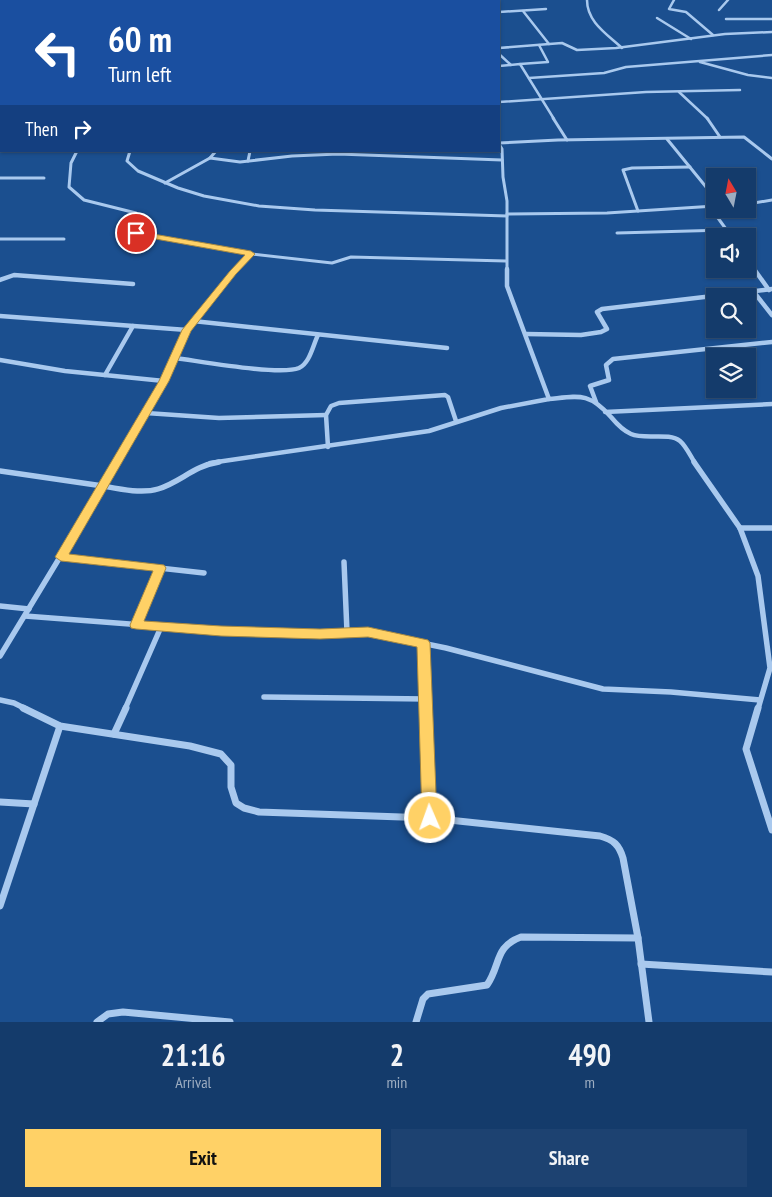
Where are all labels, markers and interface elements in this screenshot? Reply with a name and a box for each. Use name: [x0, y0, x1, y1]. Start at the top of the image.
text: 60 m: [108, 16, 172, 62]
icon: left: [25, 20, 90, 85]
text: Turn left: [108, 60, 172, 88]
icon: right: [68, 115, 96, 143]
text: Then: [25, 117, 58, 141]
north arrow: [706, 168, 756, 218]
map controls: [706, 168, 756, 398]
pin: [115, 212, 157, 254]
icon: arrive: [122, 219, 150, 247]
button: sound: [706, 228, 756, 278]
button: search: [706, 288, 756, 338]
button: layers: [706, 348, 756, 398]
position arrow: [403, 791, 455, 843]
text: 21:16: [161, 1035, 226, 1074]
text: 2: [390, 1035, 404, 1074]
text: 490: [568, 1035, 611, 1074]
text: Arrival: [175, 1072, 211, 1092]
text: min: [386, 1072, 407, 1092]
text: m: [584, 1072, 595, 1092]
button: Exit: [25, 1129, 381, 1187]
button: Share: [391, 1129, 747, 1187]

